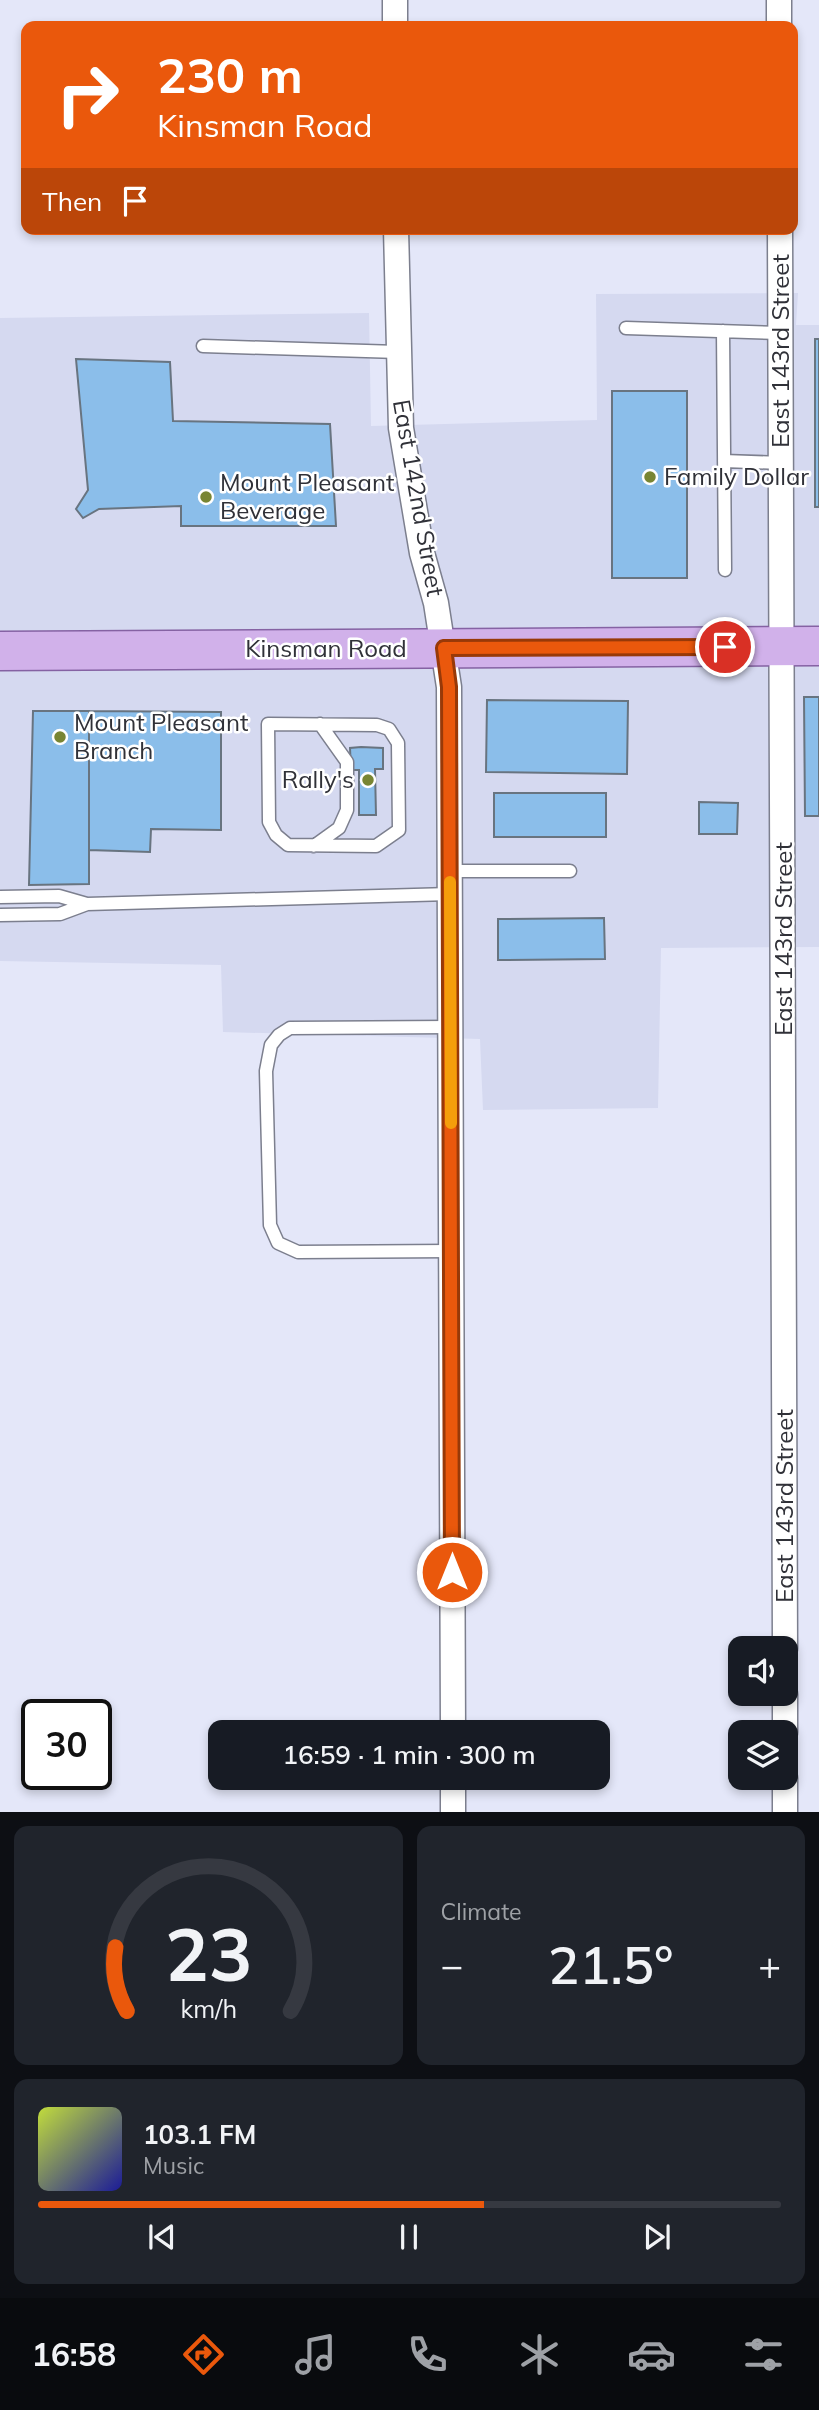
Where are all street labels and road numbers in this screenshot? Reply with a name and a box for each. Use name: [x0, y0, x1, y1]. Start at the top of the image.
street label: East 143rd Street: [765, 254, 795, 448]
street label: East 142nd Street: [387, 397, 451, 598]
street label: Kinsman Road: [245, 633, 407, 663]
street label: East 143rd Street: [768, 842, 798, 1036]
street label: East 143rd Street: [769, 1409, 799, 1603]

